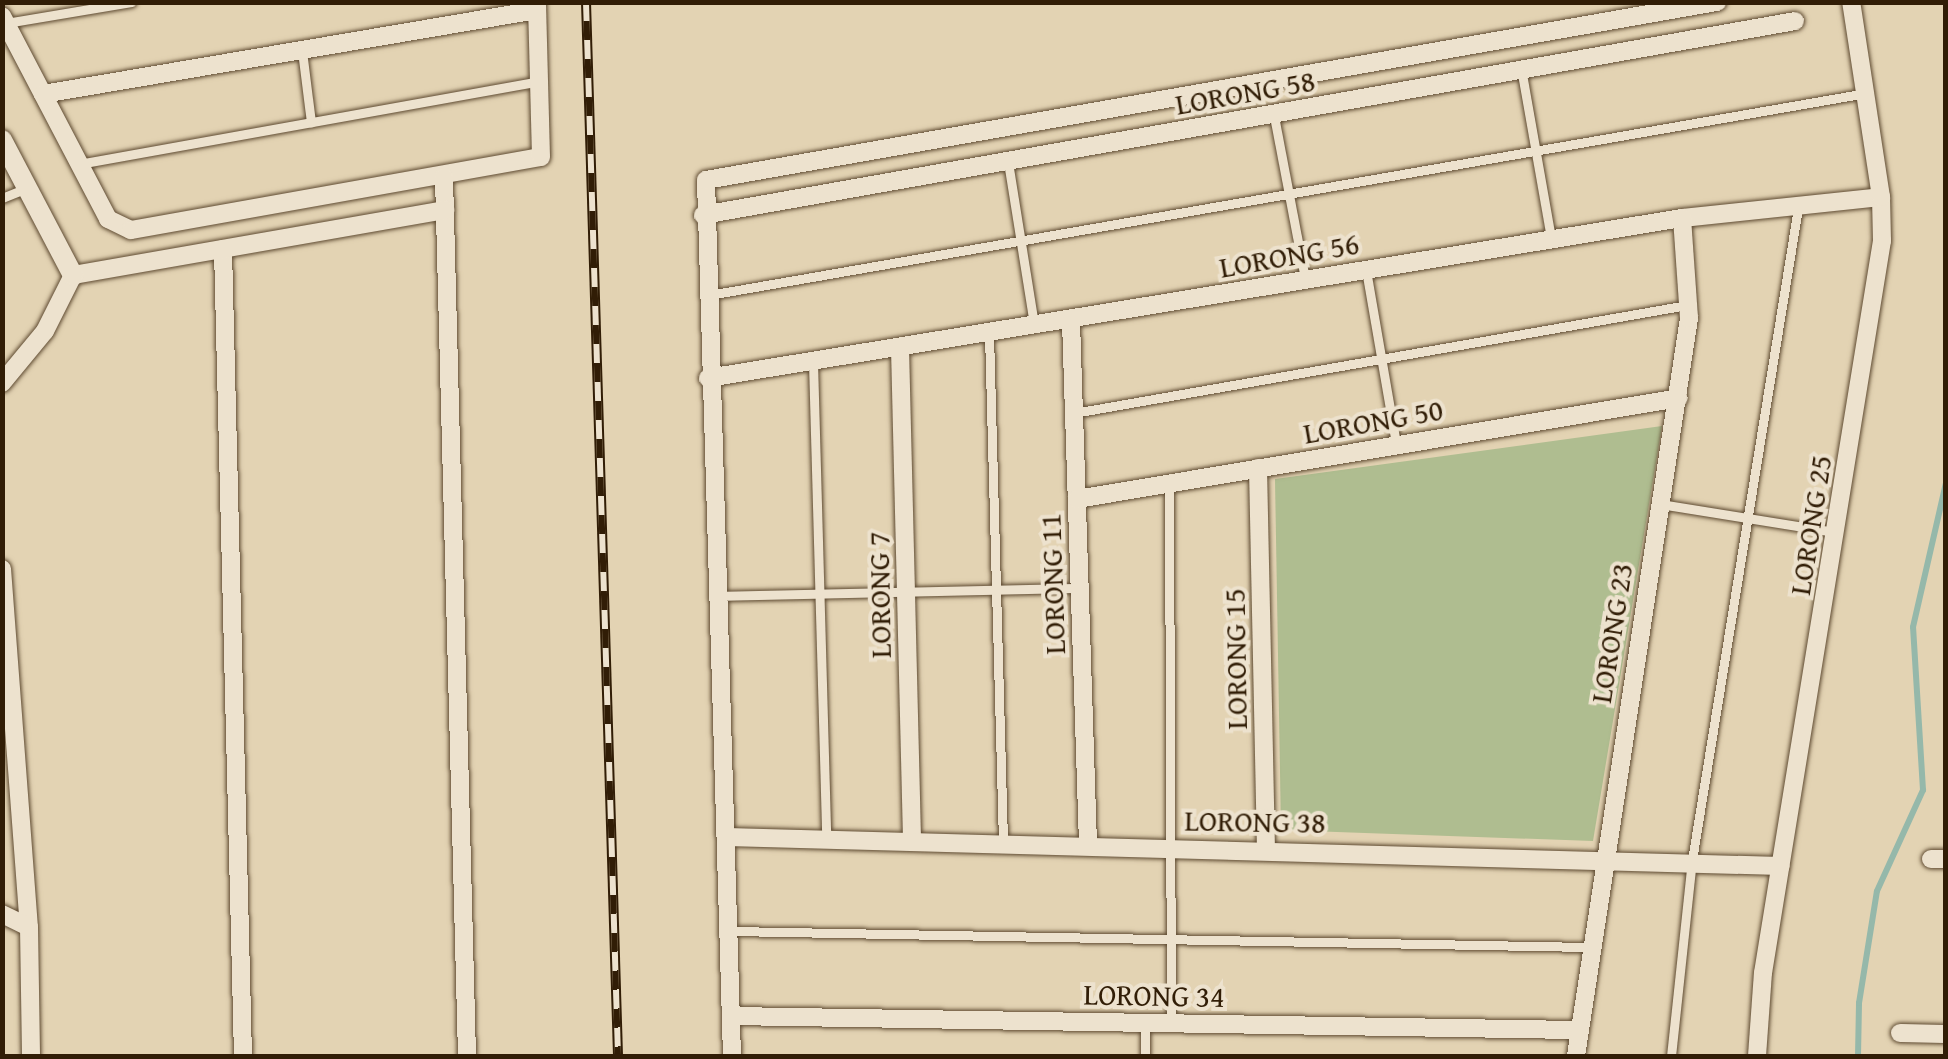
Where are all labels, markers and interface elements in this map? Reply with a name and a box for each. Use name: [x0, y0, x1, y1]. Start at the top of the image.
street label: LORONG 58: [1172, 62, 1318, 122]
street label: LORONG 56: [1216, 225, 1362, 285]
street label: LORONG 50: [1300, 391, 1446, 451]
street label: LORONG 25: [1781, 452, 1839, 598]
street label: LORONG 11: [1032, 513, 1072, 655]
street label: LORONG 7: [860, 531, 898, 659]
street label: LORONG 23: [1582, 560, 1640, 706]
street label: LORONG 15: [1216, 588, 1254, 730]
street label: LORONG 38: [1184, 802, 1326, 840]
street label: LORONG 34: [1083, 976, 1225, 1014]

